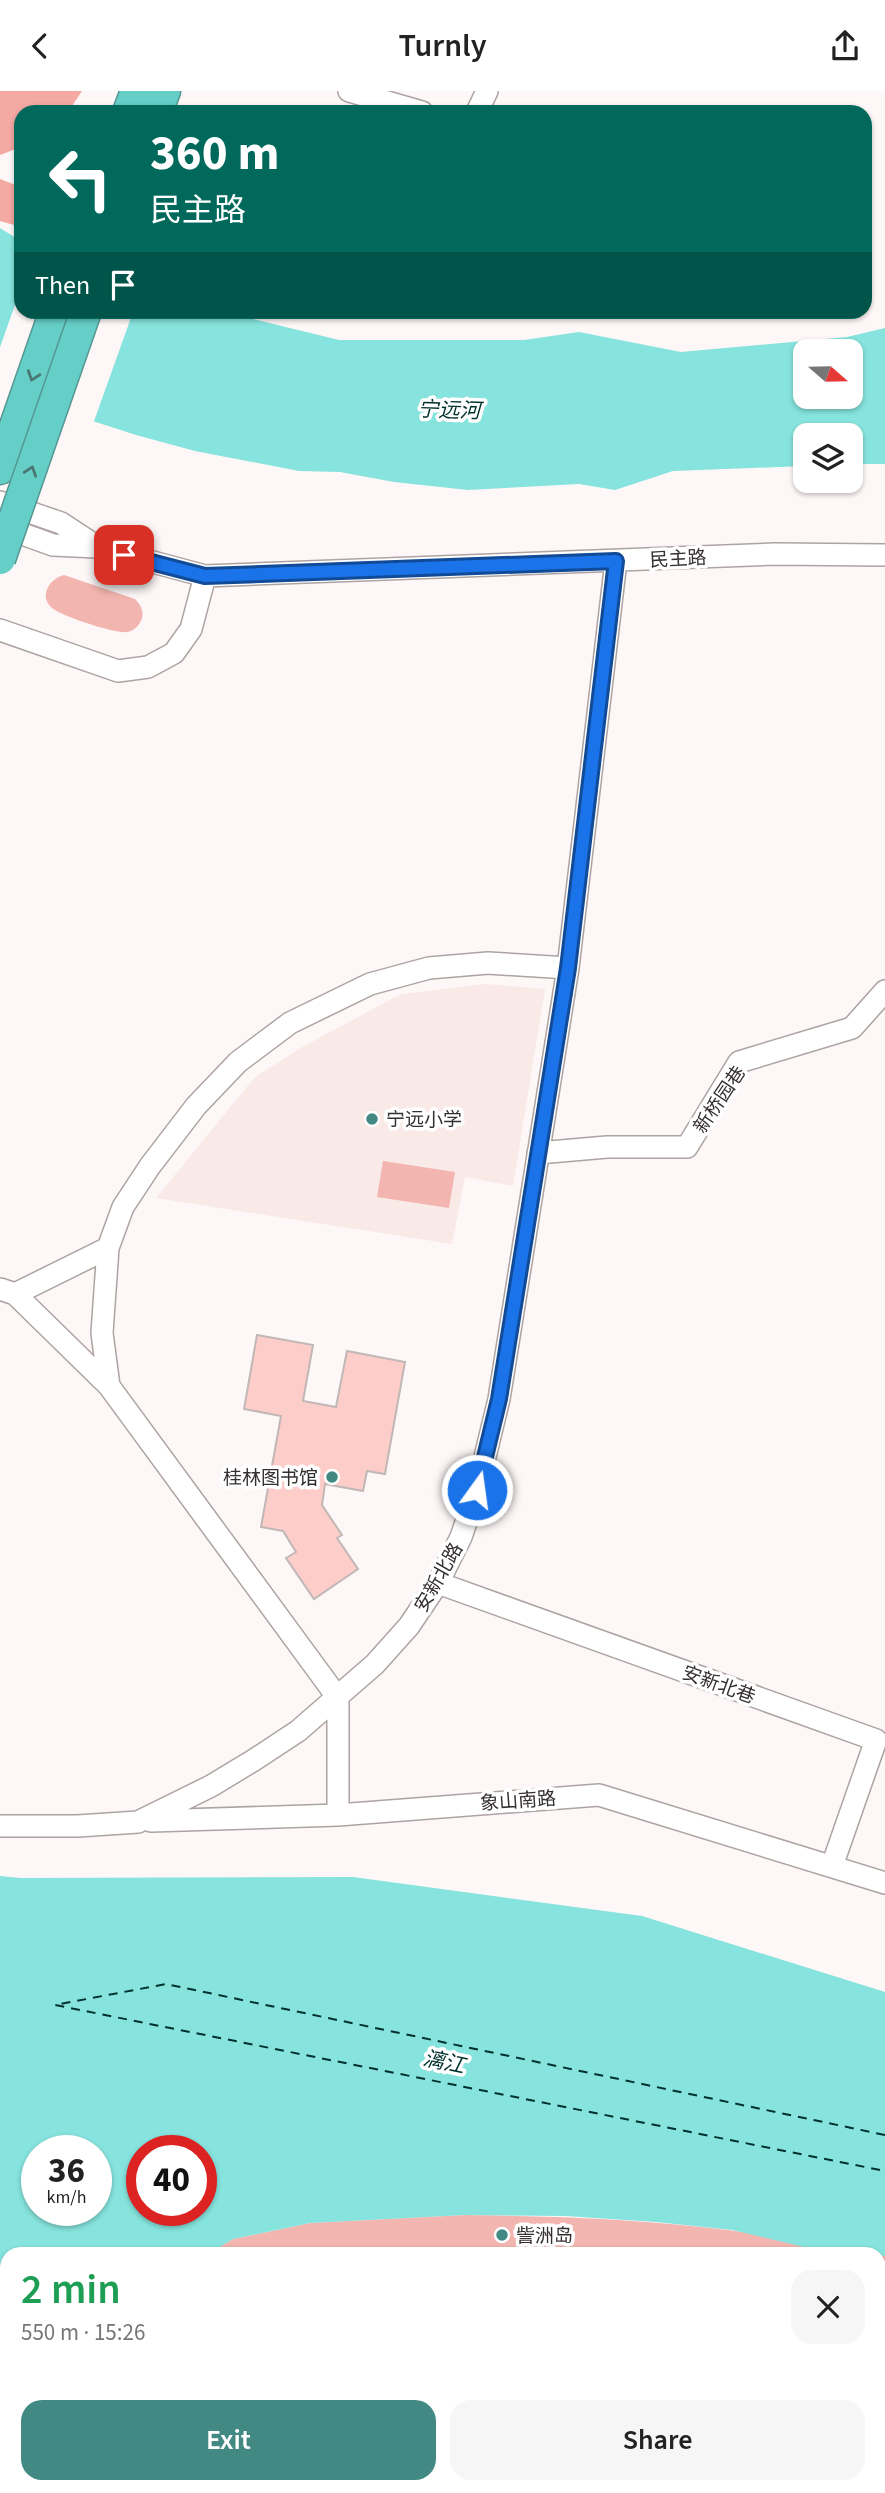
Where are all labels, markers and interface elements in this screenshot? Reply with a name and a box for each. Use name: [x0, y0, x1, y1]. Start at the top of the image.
text: Turnly: [398, 23, 487, 69]
icon: back: [21, 27, 59, 65]
icon: share: [826, 27, 864, 65]
text: 360 m: [150, 119, 279, 189]
icon: left: [35, 133, 126, 224]
text: 民主路: [150, 188, 246, 234]
icon: arrive: [104, 266, 142, 304]
text: Then: [35, 267, 90, 304]
north arrow: [793, 339, 863, 409]
map controls: [793, 339, 863, 493]
one-way arrow: [27, 369, 41, 381]
water label: 宁远河: [417, 394, 485, 426]
button: layers: [793, 423, 863, 493]
one-way arrow: [23, 465, 37, 478]
pin: [94, 525, 154, 585]
icon: arrive: [105, 536, 143, 574]
street label: 民主路: [649, 545, 707, 574]
street label: 新桥园巷: [688, 1061, 753, 1139]
place label: 宁远小学: [386, 1107, 462, 1134]
marker: 宁远小学: [364, 1111, 380, 1127]
position arrow: [440, 1453, 514, 1527]
place label: 桂林图书馆: [223, 1465, 318, 1492]
marker: 桂林图书馆: [324, 1469, 340, 1485]
street label: 安新北路: [409, 1538, 470, 1617]
street label: 安新北巷: [678, 1660, 759, 1711]
street label: 象山南路: [479, 1785, 557, 1818]
water label: 漓江: [420, 2043, 470, 2081]
speed limit sign: 40: [126, 2135, 217, 2226]
text: 36: [48, 2146, 85, 2196]
text: km/h: [47, 2185, 86, 2210]
place label: 訾洲岛: [516, 2223, 573, 2250]
marker: 訾洲岛: [494, 2227, 510, 2243]
text: 2 min: [21, 2260, 121, 2320]
button: close: [791, 2270, 865, 2344]
text: 550 m · 15:26: [21, 2316, 145, 2349]
button: Exit: [21, 2400, 436, 2480]
button: Share: [450, 2400, 865, 2480]

